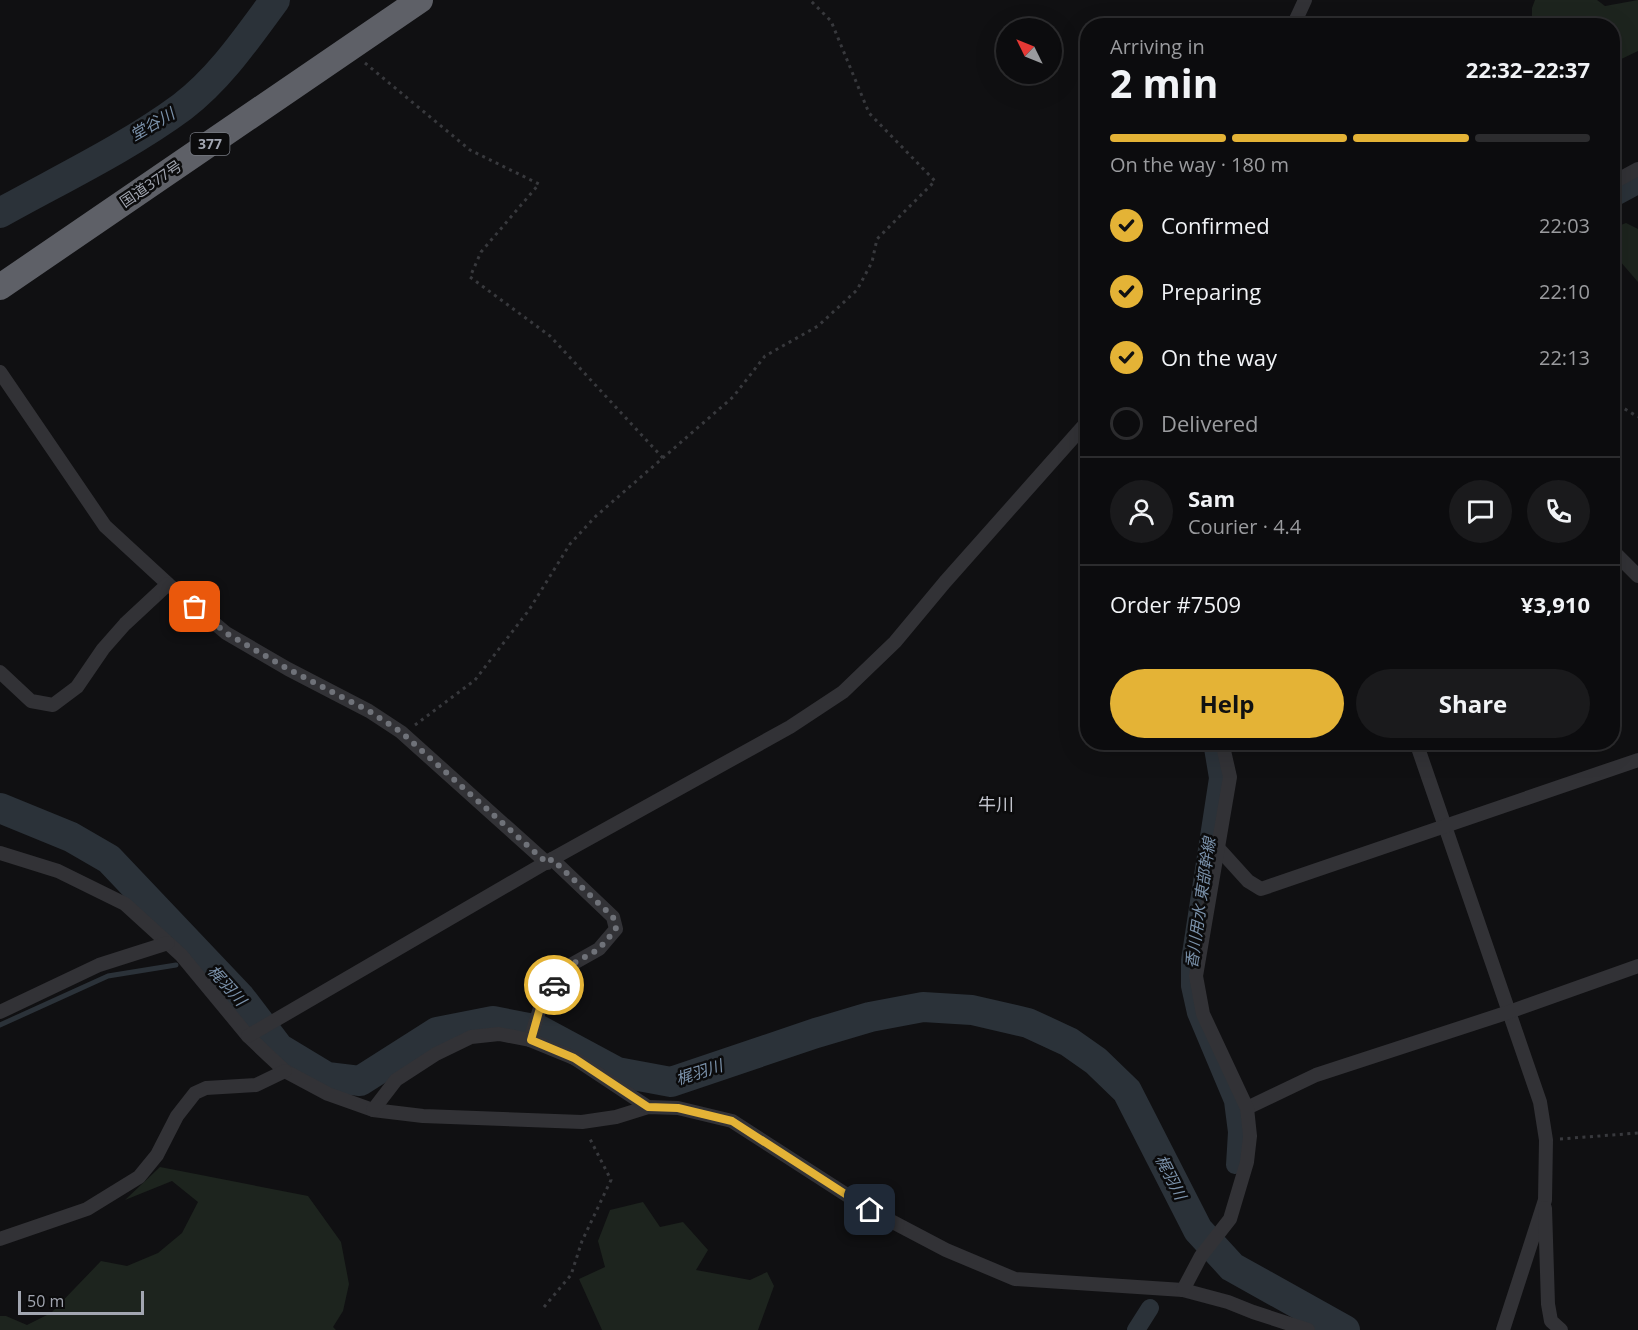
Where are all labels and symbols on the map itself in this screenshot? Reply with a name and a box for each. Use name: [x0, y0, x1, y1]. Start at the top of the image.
north arrow: [996, 18, 1062, 84]
water label: 堂谷川: [126, 101, 180, 146]
road number: 377: [190, 133, 230, 155]
street label: 国道377号: [116, 155, 185, 211]
pin: [169, 581, 220, 632]
district label: 牛川: [978, 792, 1014, 816]
water label: 香川用水 東部幹線: [1180, 834, 1220, 970]
courier: [524, 955, 584, 1015]
water label: 梶羽川: [203, 960, 253, 1012]
water label: 梶羽川: [673, 1054, 727, 1090]
water label: 梶羽川: [1150, 1151, 1193, 1205]
pin: [844, 1184, 895, 1235]
scale bar: [18, 1288, 144, 1316]

